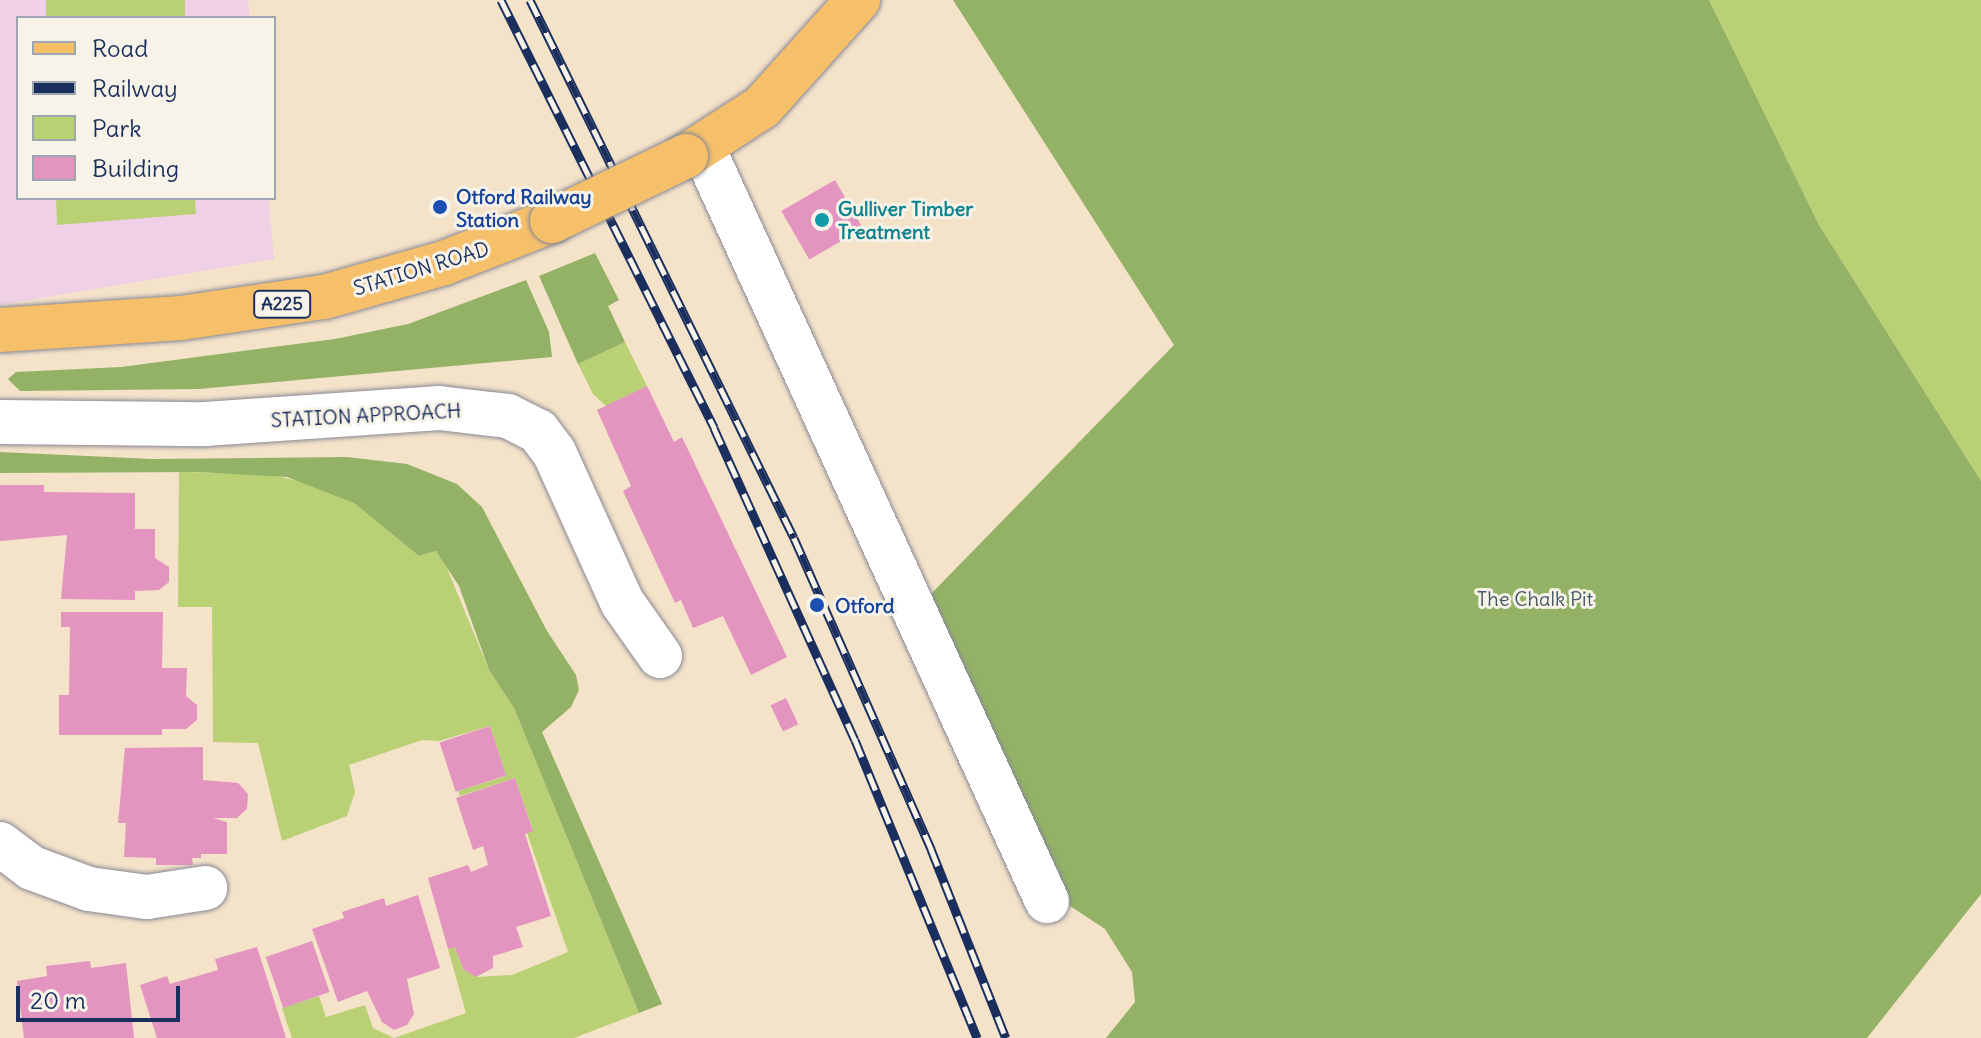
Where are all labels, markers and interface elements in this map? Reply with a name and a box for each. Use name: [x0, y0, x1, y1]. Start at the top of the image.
legend: [16, 16, 276, 200]
text: Road: [92, 33, 148, 63]
text: Railway: [92, 73, 178, 103]
text: Park: [92, 113, 142, 143]
text: Building: [92, 153, 179, 183]
place label: Otford Railway Station: [456, 184, 592, 231]
place label: Gulliver Timber Treatment: [838, 196, 973, 243]
marker: Otford Railway Station: [431, 198, 449, 216]
marker: Gulliver Timber Treatment: [813, 211, 831, 229]
street label: STATION ROAD: [350, 236, 492, 300]
road number: A225: [252, 290, 312, 318]
street label: STATION APPROACH: [270, 398, 462, 432]
park label: The Chalk Pit: [1477, 586, 1593, 610]
place label: Otford: [835, 593, 894, 617]
marker: Otford: [806, 594, 828, 616]
scale bar: [20, 970, 184, 1020]
text: 20 m: [30, 985, 86, 1015]

